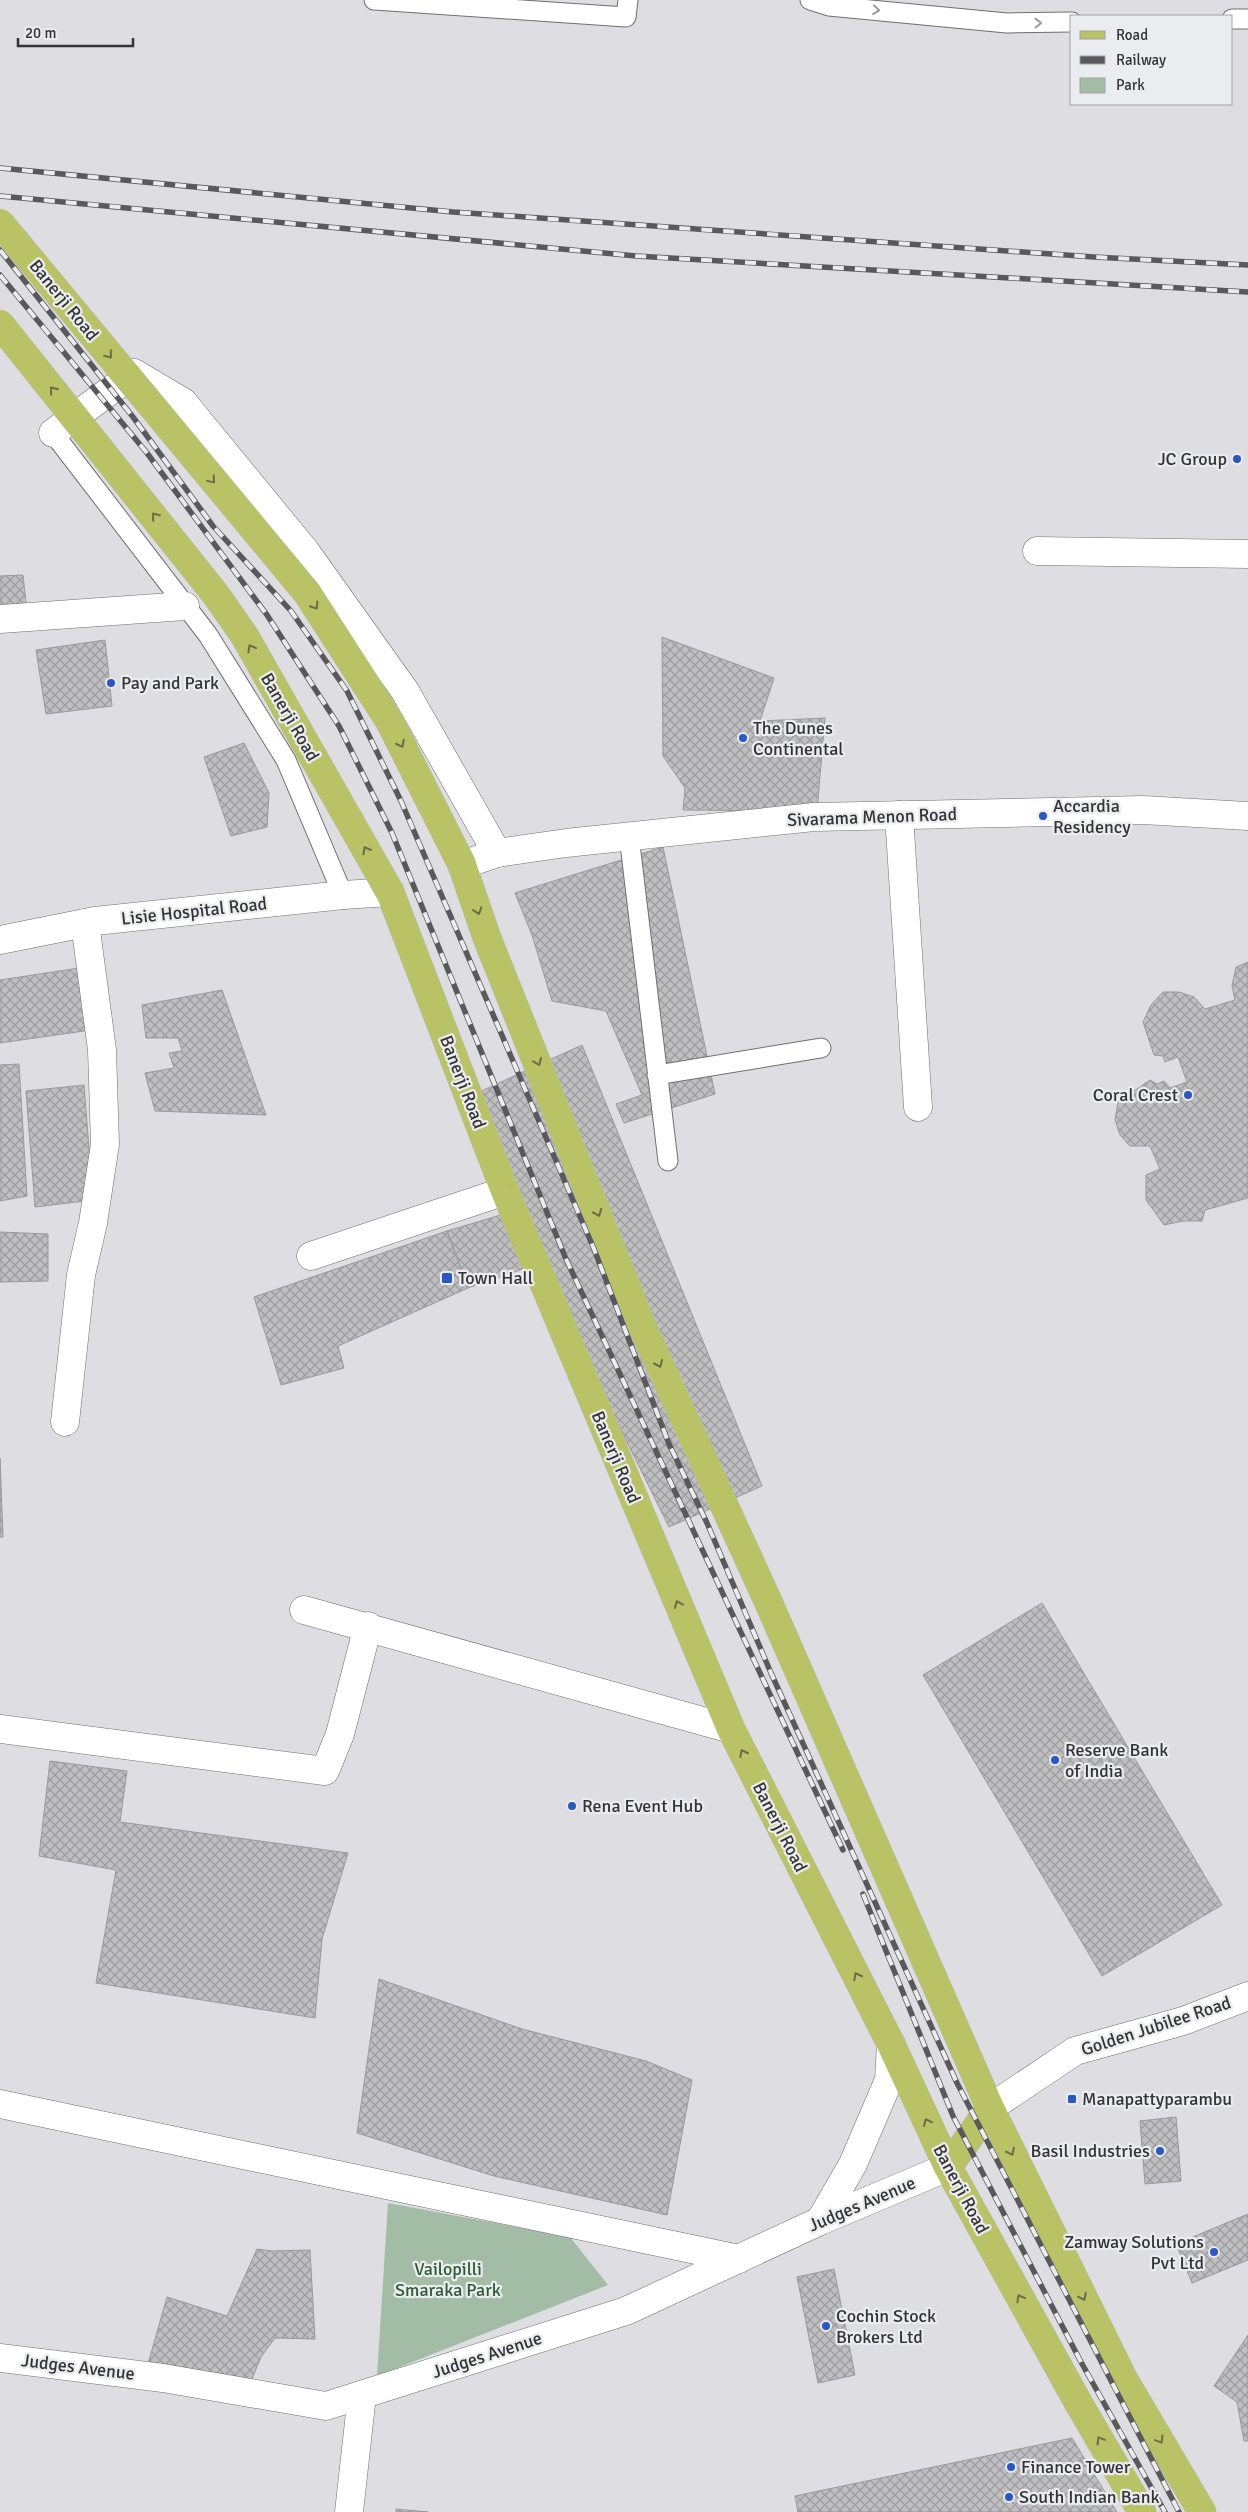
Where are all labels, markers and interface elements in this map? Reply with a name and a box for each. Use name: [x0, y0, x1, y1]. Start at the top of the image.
one-way arrow: [872, 4, 880, 15]
scale bar: [18, 15, 132, 47]
legend: [1070, 15, 1233, 105]
one-way arrow: [1034, 17, 1042, 28]
text: 20 m: [25, 24, 56, 42]
text: Road: [1116, 26, 1148, 44]
text: Railway: [1116, 51, 1166, 69]
text: Park: [1116, 76, 1145, 94]
street label: Banerji Road: [25, 255, 103, 345]
one-way arrow: [103, 349, 111, 358]
one-way arrow: [51, 387, 59, 396]
place label: JC Group: [1158, 448, 1227, 470]
marker: JC Group: [1231, 453, 1243, 465]
one-way arrow: [207, 475, 216, 484]
one-way arrow: [153, 513, 161, 522]
one-way arrow: [309, 601, 318, 610]
one-way arrow: [247, 644, 257, 653]
street label: Banerji Road: [256, 669, 324, 765]
place label: Pay and Park: [121, 672, 219, 694]
marker: Pay and Park: [105, 677, 117, 689]
place label: The Dunes Continental: [753, 717, 844, 760]
marker: The Dunes Continental: [737, 732, 749, 744]
one-way arrow: [395, 739, 405, 748]
place label: Accardia Residency: [1053, 795, 1131, 838]
street label: Sivarama Menon Road: [787, 803, 957, 831]
marker: Accardia Residency: [1037, 810, 1049, 822]
one-way arrow: [362, 846, 372, 855]
street label: Lisie Hospital Road: [120, 892, 268, 930]
one-way arrow: [472, 906, 482, 915]
street label: Banerji Road: [435, 1032, 491, 1132]
one-way arrow: [531, 1057, 542, 1066]
place label: Coral Crest: [1093, 1084, 1178, 1106]
marker: Coral Crest: [1182, 1089, 1194, 1101]
one-way arrow: [591, 1208, 602, 1217]
place label: Town Hall: [458, 1267, 533, 1289]
marker: Town Hall: [440, 1271, 454, 1285]
one-way arrow: [653, 1359, 664, 1368]
street label: Banerji Road: [587, 1408, 645, 1506]
one-way arrow: [674, 1601, 684, 1609]
place label: Reserve Bank of India: [1065, 1739, 1168, 1782]
one-way arrow: [739, 1750, 749, 1759]
marker: Reserve Bank of India: [1049, 1754, 1061, 1766]
street label: Banerji Road: [748, 1778, 812, 1876]
place label: Rena Event Hub: [582, 1795, 703, 1817]
marker: Rena Event Hub: [566, 1800, 578, 1812]
one-way arrow: [853, 1972, 863, 1981]
street label: Golden Jubilee Road: [1078, 1991, 1234, 2061]
place label: Manapattyparambu: [1082, 2088, 1232, 2110]
marker: Manapattyparambu: [1066, 2093, 1078, 2105]
one-way arrow: [923, 2118, 934, 2127]
place label: Basil Industries: [1031, 2140, 1150, 2162]
street label: Banerji Road: [928, 2141, 994, 2237]
marker: Basil Industries: [1154, 2145, 1166, 2157]
one-way arrow: [1005, 2146, 1015, 2155]
street label: Judges Avenue: [805, 2172, 919, 2236]
place label: Zamway Solutions Pvt Ltd: [1064, 2231, 1204, 2274]
marker: Zamway Solutions Pvt Ltd: [1208, 2246, 1220, 2258]
park label: Vailopilli Smaraka Park: [395, 2258, 501, 2301]
one-way arrow: [1077, 2292, 1087, 2301]
one-way arrow: [1016, 2295, 1026, 2304]
place label: Cochin Stock Brokers Ltd: [836, 2305, 936, 2348]
marker: Cochin Stock Brokers Ltd: [820, 2320, 832, 2332]
street label: Judges Avenue: [429, 2327, 545, 2383]
street label: Judges Avenue: [20, 2349, 136, 2385]
one-way arrow: [1154, 2435, 1164, 2444]
one-way arrow: [1096, 2436, 1106, 2445]
place label: Finance Tower: [1021, 2456, 1131, 2478]
marker: Finance Tower: [1005, 2461, 1017, 2473]
place label: South Indian Bank: [1019, 2486, 1160, 2508]
marker: South Indian Bank: [1003, 2491, 1015, 2503]

